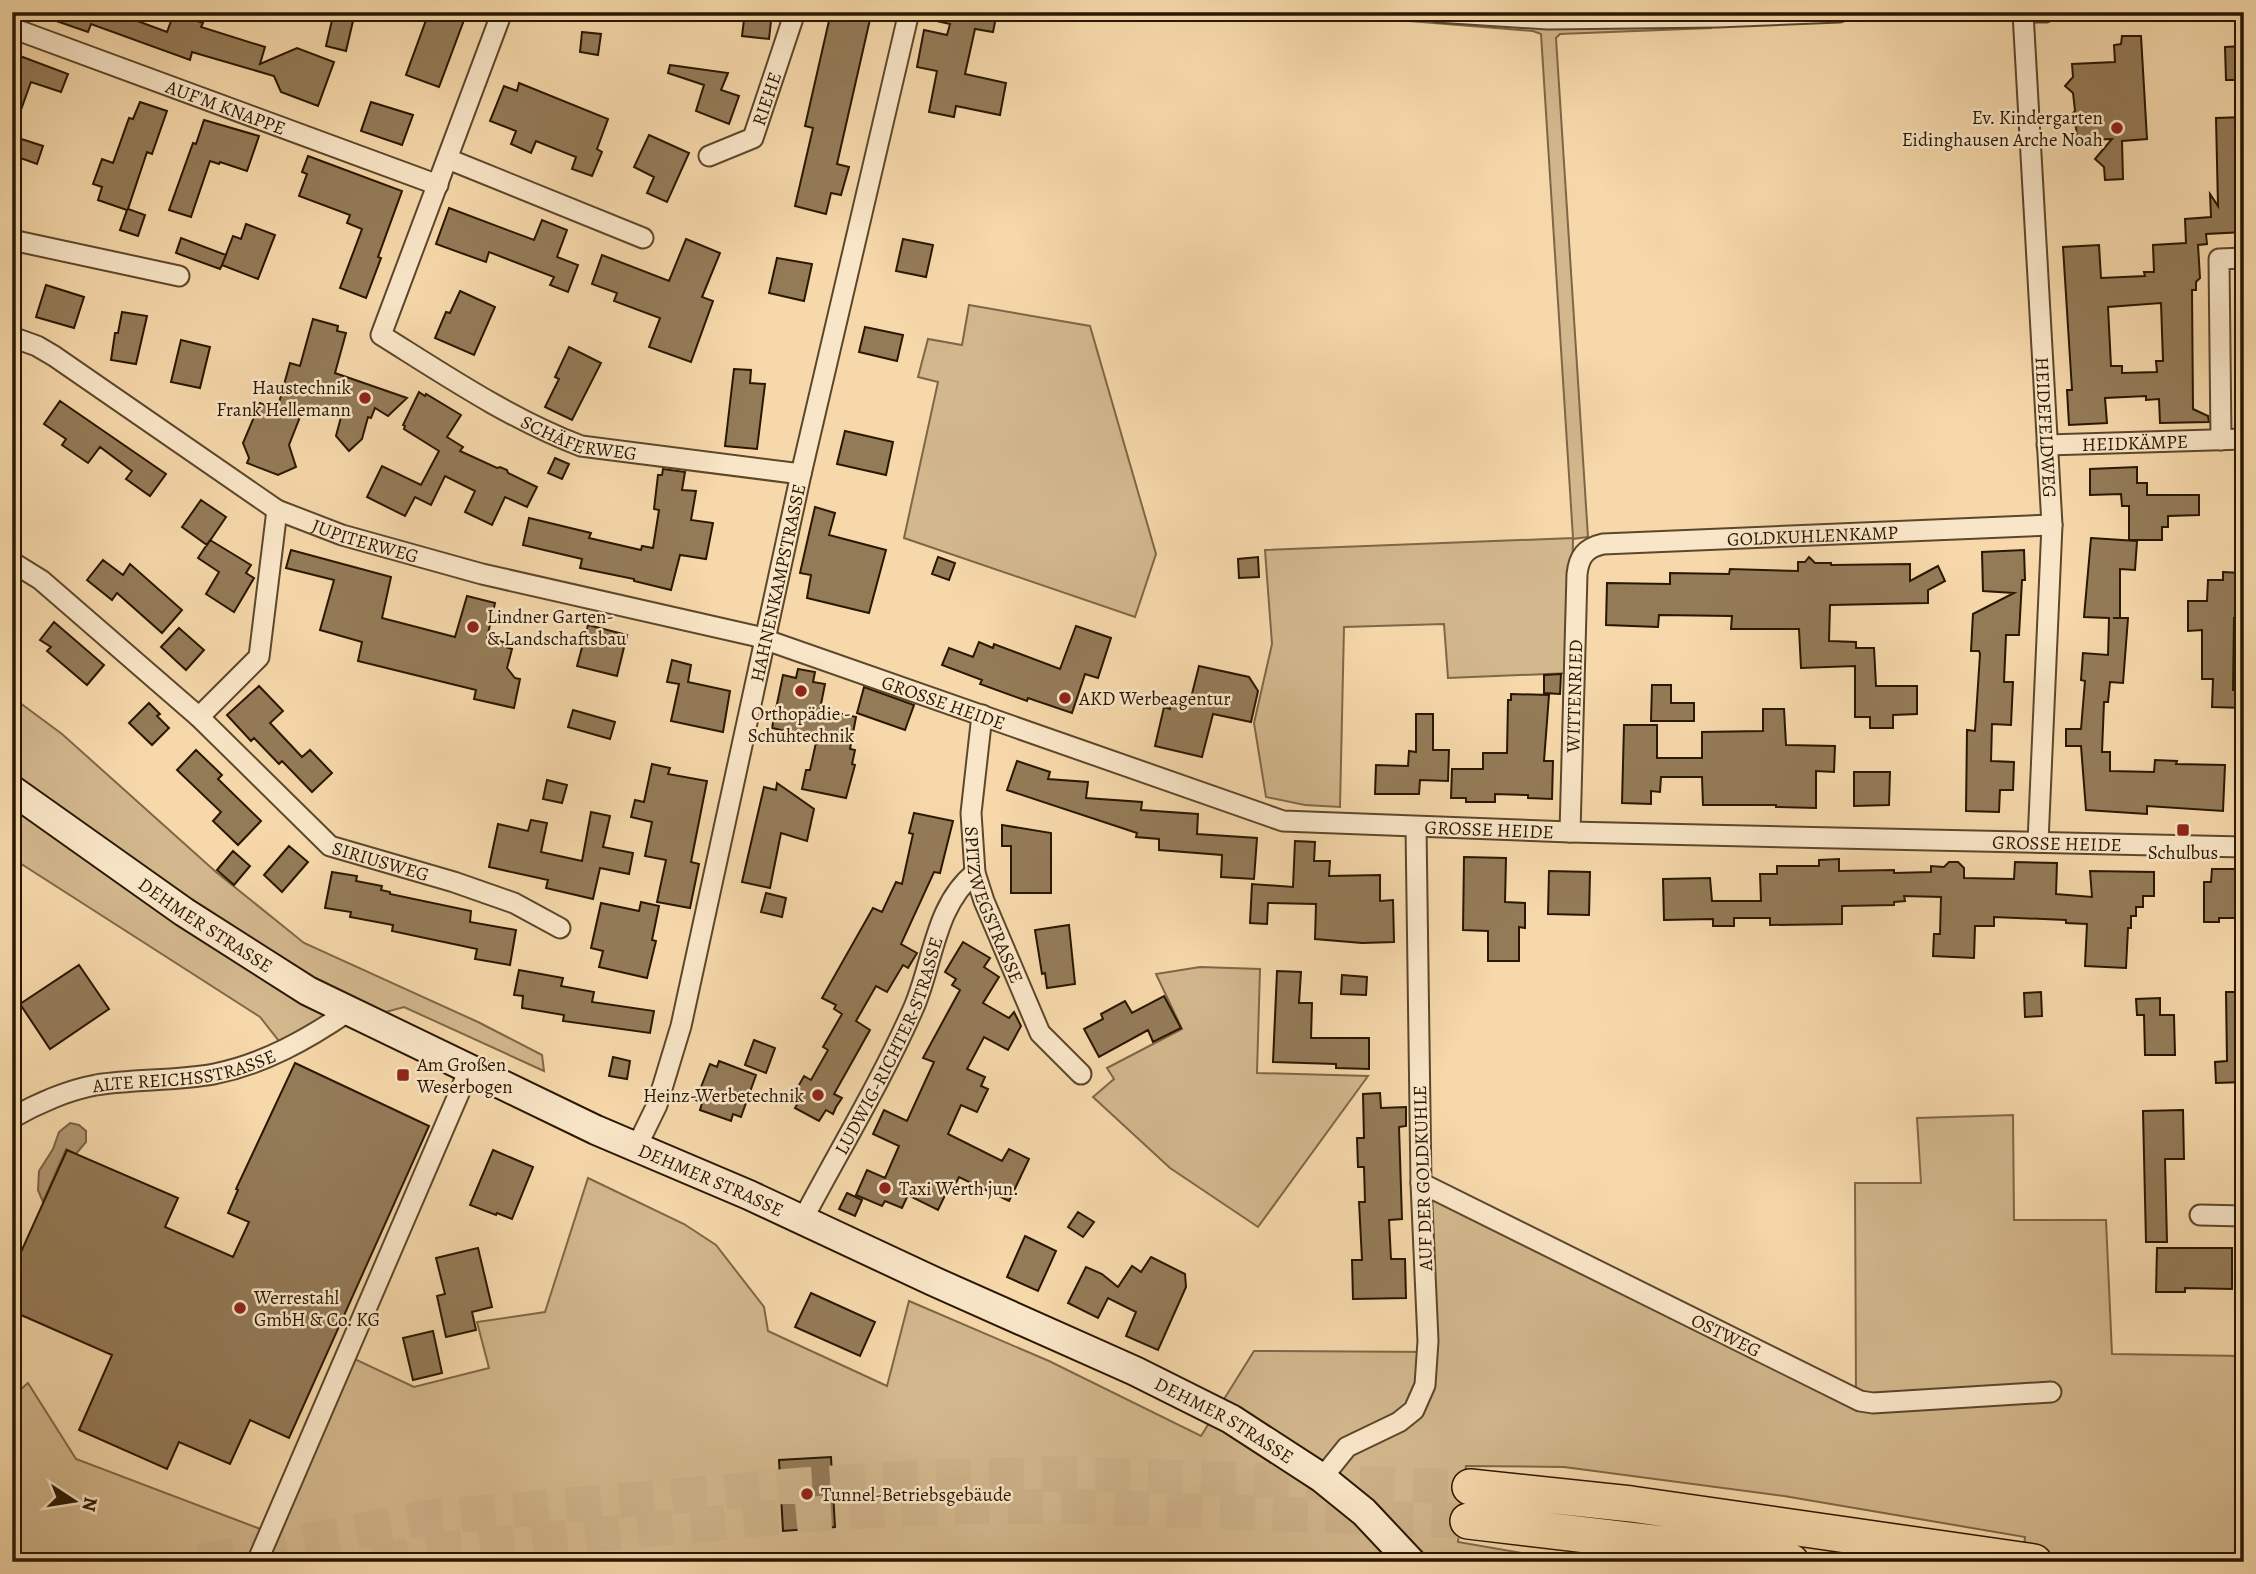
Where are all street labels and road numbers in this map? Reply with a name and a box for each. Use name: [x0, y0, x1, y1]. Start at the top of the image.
street label: RIEHE: [746, 69, 788, 129]
street label: AUF'M KNAPPE: [161, 74, 289, 142]
street label: HEIDEFELDWEG: [2028, 356, 2062, 499]
street label: SCHÄFERWEG: [516, 409, 638, 467]
street label: HEIDKÄMPE: [2081, 429, 2189, 458]
street label: HAHNENKAMPSTRASSE: [744, 482, 812, 684]
street label: JUPITERWEG: [308, 513, 421, 570]
street label: GOLDKUHLENKAMP: [1726, 520, 1899, 553]
street label: WITTENRIED: [1560, 639, 1589, 754]
street label: GROSSE HEIDE: [878, 669, 1009, 737]
street label: GROSSE HEIDE: [1424, 814, 1554, 845]
street label: SPITZWEGSTRASSE: [958, 826, 1029, 987]
street label: GROSSE HEIDE: [1992, 829, 2122, 858]
street label: SIRIUSWEG: [329, 835, 432, 888]
street label: DEHMER STRASSE: [133, 872, 278, 979]
street label: LUDWIG-RICHTER-STRASSE: [829, 934, 949, 1160]
street label: ALTE REICHSSTRASSE: [90, 1043, 280, 1100]
street label: AUF DER GOLDKUHLE: [1407, 1085, 1439, 1272]
street label: DEHMER STRASSE: [634, 1137, 788, 1223]
street label: OSTWEG: [1687, 1307, 1765, 1364]
street label: DEHMER STRASSE: [1150, 1371, 1298, 1470]

